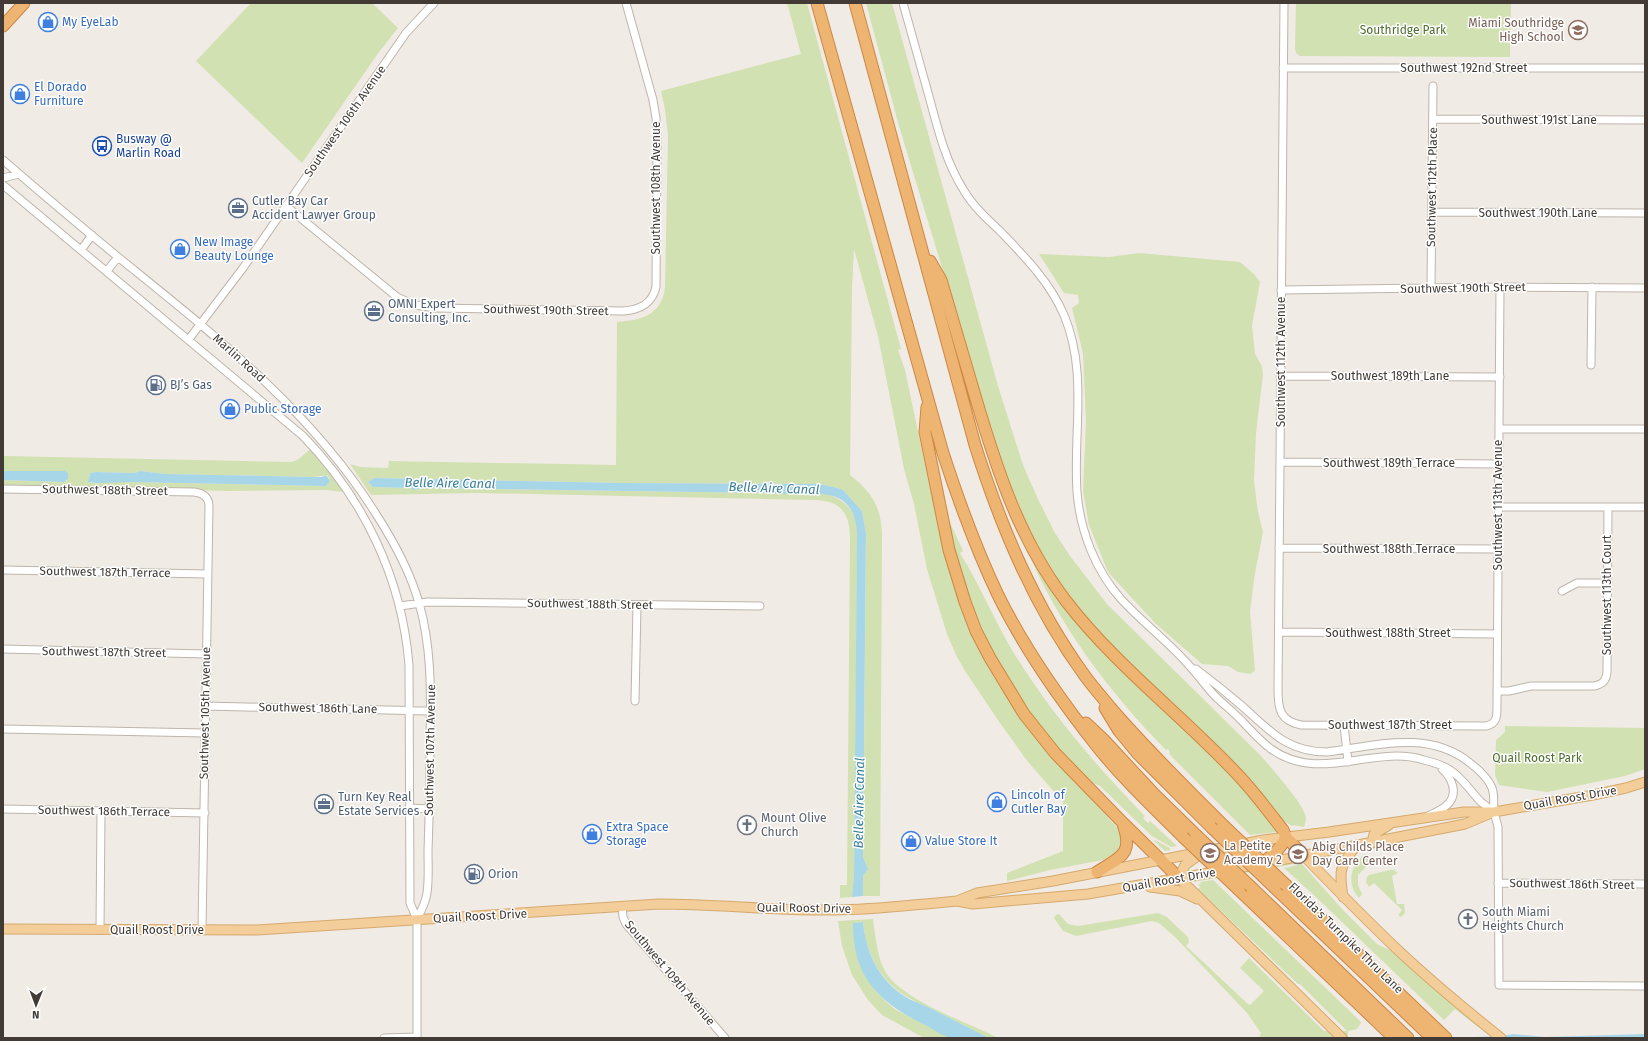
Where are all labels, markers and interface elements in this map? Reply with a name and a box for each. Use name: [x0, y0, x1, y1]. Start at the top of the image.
shop icon: My EyeLab: [37, 11, 59, 33]
place label: My EyeLab: [62, 15, 119, 29]
place label: Miami Southridge High School: [1468, 16, 1564, 44]
school or university icon: Miami Southridge High School: [1567, 19, 1589, 41]
park label: Southridge Park: [1360, 23, 1447, 37]
street label: Southwest 192nd Street: [1400, 61, 1528, 75]
street label: Southwest 106th Avenue: [301, 63, 389, 179]
place label: El Dorado Furniture: [34, 80, 87, 108]
shop icon: El Dorado Furniture: [9, 83, 31, 105]
street label: Southwest 191st Lane: [1481, 113, 1597, 127]
street label: Southwest 108th Avenue: [649, 121, 663, 255]
street label: Southwest 112th Place: [1424, 127, 1440, 247]
place label: Busway @ Marlin Road: [116, 132, 181, 160]
bus stop icon: Busway @ Marlin Road: [91, 135, 113, 157]
place label: Cutler Bay Car Accident Lawyer Group: [252, 194, 376, 222]
office icon: Cutler Bay Car Accident Lawyer Group: [227, 197, 249, 219]
street label: Southwest 190th Lane: [1479, 206, 1597, 220]
place label: New Image Beauty Lounge: [194, 235, 274, 263]
shop icon: New Image Beauty Lounge: [169, 238, 191, 260]
street label: Southwest 190th Street: [1400, 280, 1527, 296]
place label: OMNI Expert Consulting, Inc.: [388, 297, 471, 325]
street label: Southwest 112th Avenue: [1274, 297, 1288, 427]
office icon: OMNI Expert Consulting, Inc.: [363, 300, 385, 322]
street label: Southwest 190th Street: [483, 302, 610, 318]
street label: Marlin Road: [210, 331, 268, 385]
street label: Southwest 189th Lane: [1331, 369, 1449, 383]
fuel station icon: BJ’s Gas: [145, 374, 167, 396]
place label: BJ’s Gas: [170, 378, 212, 392]
shop icon: Public Storage: [219, 398, 241, 420]
place label: Public Storage: [244, 402, 322, 416]
street label: Southwest 113th Avenue: [1491, 440, 1505, 570]
street label: Southwest 189th Terrace: [1323, 456, 1455, 470]
water label: Belle Aire Canal: [405, 475, 496, 491]
water label: Belle Aire Canal: [728, 479, 820, 497]
street label: Southwest 188th Street: [42, 482, 169, 498]
street label: Southwest 113th Court: [1600, 534, 1614, 655]
street label: Southwest 188th Terrace: [1323, 542, 1455, 556]
street label: Southwest 187th Terrace: [39, 564, 171, 580]
street label: Southwest 188th Street: [527, 596, 654, 612]
street label: Southwest 188th Street: [1325, 626, 1452, 640]
street label: Southwest 187th Street: [42, 644, 167, 660]
street label: Southwest 105th Avenue: [197, 647, 213, 779]
street label: Southwest 107th Avenue: [422, 684, 438, 816]
street label: Southwest 186th Lane: [258, 700, 378, 716]
street label: Southwest 187th Street: [1328, 718, 1453, 732]
park label: Quail Roost Park: [1492, 751, 1583, 765]
water label: Belle Aire Canal: [851, 757, 867, 848]
street label: Quail Roost Drive: [1522, 783, 1618, 813]
place label: Lincoln of Cutler Bay: [1011, 788, 1066, 816]
place label: Turn Key Real Estate Services: [338, 790, 420, 818]
shop icon: Lincoln of Cutler Bay: [986, 791, 1008, 813]
office icon: Turn Key Real Estate Services: [313, 793, 335, 815]
street label: Southwest 186th Terrace: [38, 803, 170, 819]
place label: Mount Olive Church: [761, 811, 826, 839]
church icon: Mount Olive Church: [736, 814, 758, 836]
place label: Extra Space Storage: [606, 820, 669, 848]
shop icon: Extra Space Storage: [581, 823, 603, 845]
shop icon: Value Store It: [900, 830, 922, 852]
place label: Value Store It: [925, 834, 998, 848]
place label: La Petite Academy 2: [1224, 839, 1282, 867]
place label: Abig Childs Place Day Care Center: [1312, 840, 1404, 868]
school or university icon: La Petite Academy 2: [1199, 842, 1221, 864]
school or university icon: Abig Childs Place Day Care Center: [1287, 843, 1309, 865]
fuel station icon: Orion: [463, 863, 485, 885]
street label: Quail Roost Drive: [1121, 865, 1217, 895]
place label: Orion: [488, 867, 518, 881]
street label: Southwest 186th Street: [1509, 876, 1636, 892]
street label: Florida's Turnpike Thru Lane: [1286, 880, 1406, 996]
street label: Quail Roost Drive: [757, 900, 851, 916]
place label: South Miami Heights Church: [1482, 905, 1564, 933]
street label: Quail Roost Drive: [433, 907, 527, 925]
church icon: South Miami Heights Church: [1457, 908, 1479, 930]
street label: Southwest 109th Avenue: [622, 918, 718, 1028]
street label: Quail Roost Drive: [110, 923, 204, 937]
north arrow: [16, 985, 56, 1025]
text: N: [32, 1008, 40, 1021]

